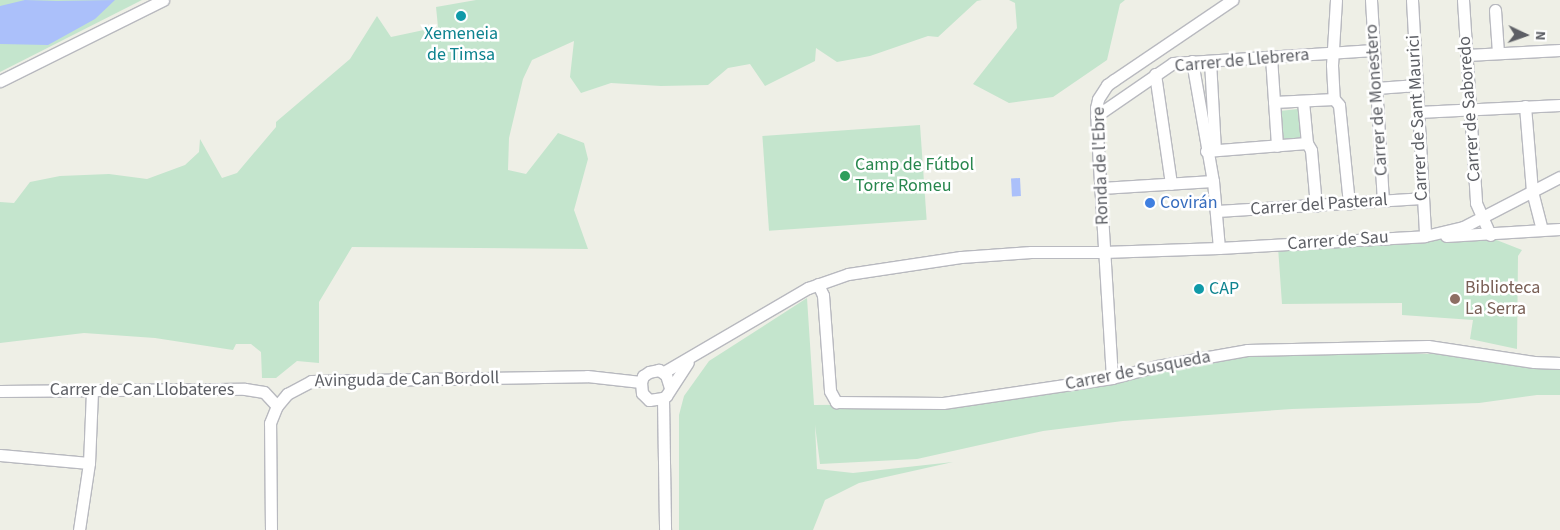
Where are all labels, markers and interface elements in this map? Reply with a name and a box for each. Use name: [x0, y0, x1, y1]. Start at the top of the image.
marker: Xemeneia de Timsa: [455, 10, 467, 22]
north arrow: [1500, 10, 1550, 60]
street label: Carrer de Monestero: [1361, 23, 1393, 177]
place label: Xemeneia de Timsa: [424, 24, 498, 66]
text: N: [1530, 31, 1550, 41]
street label: Carrer de Sant Maurici: [1403, 34, 1433, 202]
street label: Carrer de Saboredo: [1454, 35, 1486, 183]
street label: Carrer de Llebrera: [1174, 44, 1310, 78]
street label: Ronda de l'Ebre: [1088, 106, 1114, 226]
place label: Camp de Fútbol Torre Romeu: [855, 155, 974, 198]
marker: Camp de Fútbol Torre Romeu: [839, 170, 851, 182]
street label: Carrer del Pasteral: [1250, 189, 1388, 221]
place label: Covirán: [1160, 192, 1218, 214]
marker: Covirán: [1144, 197, 1156, 209]
street label: Carrer de Sau: [1287, 227, 1389, 255]
place label: CAP: [1209, 278, 1239, 300]
place label: Biblioteca La Serra: [1465, 278, 1540, 320]
marker: CAP: [1193, 283, 1205, 295]
marker: Biblioteca La Serra: [1449, 293, 1461, 305]
street label: Carrer de Susqueda: [1063, 346, 1213, 396]
street label: Avinguda de Can Bordoll: [315, 368, 499, 392]
street label: Carrer de Can Llobateres: [50, 379, 234, 401]

